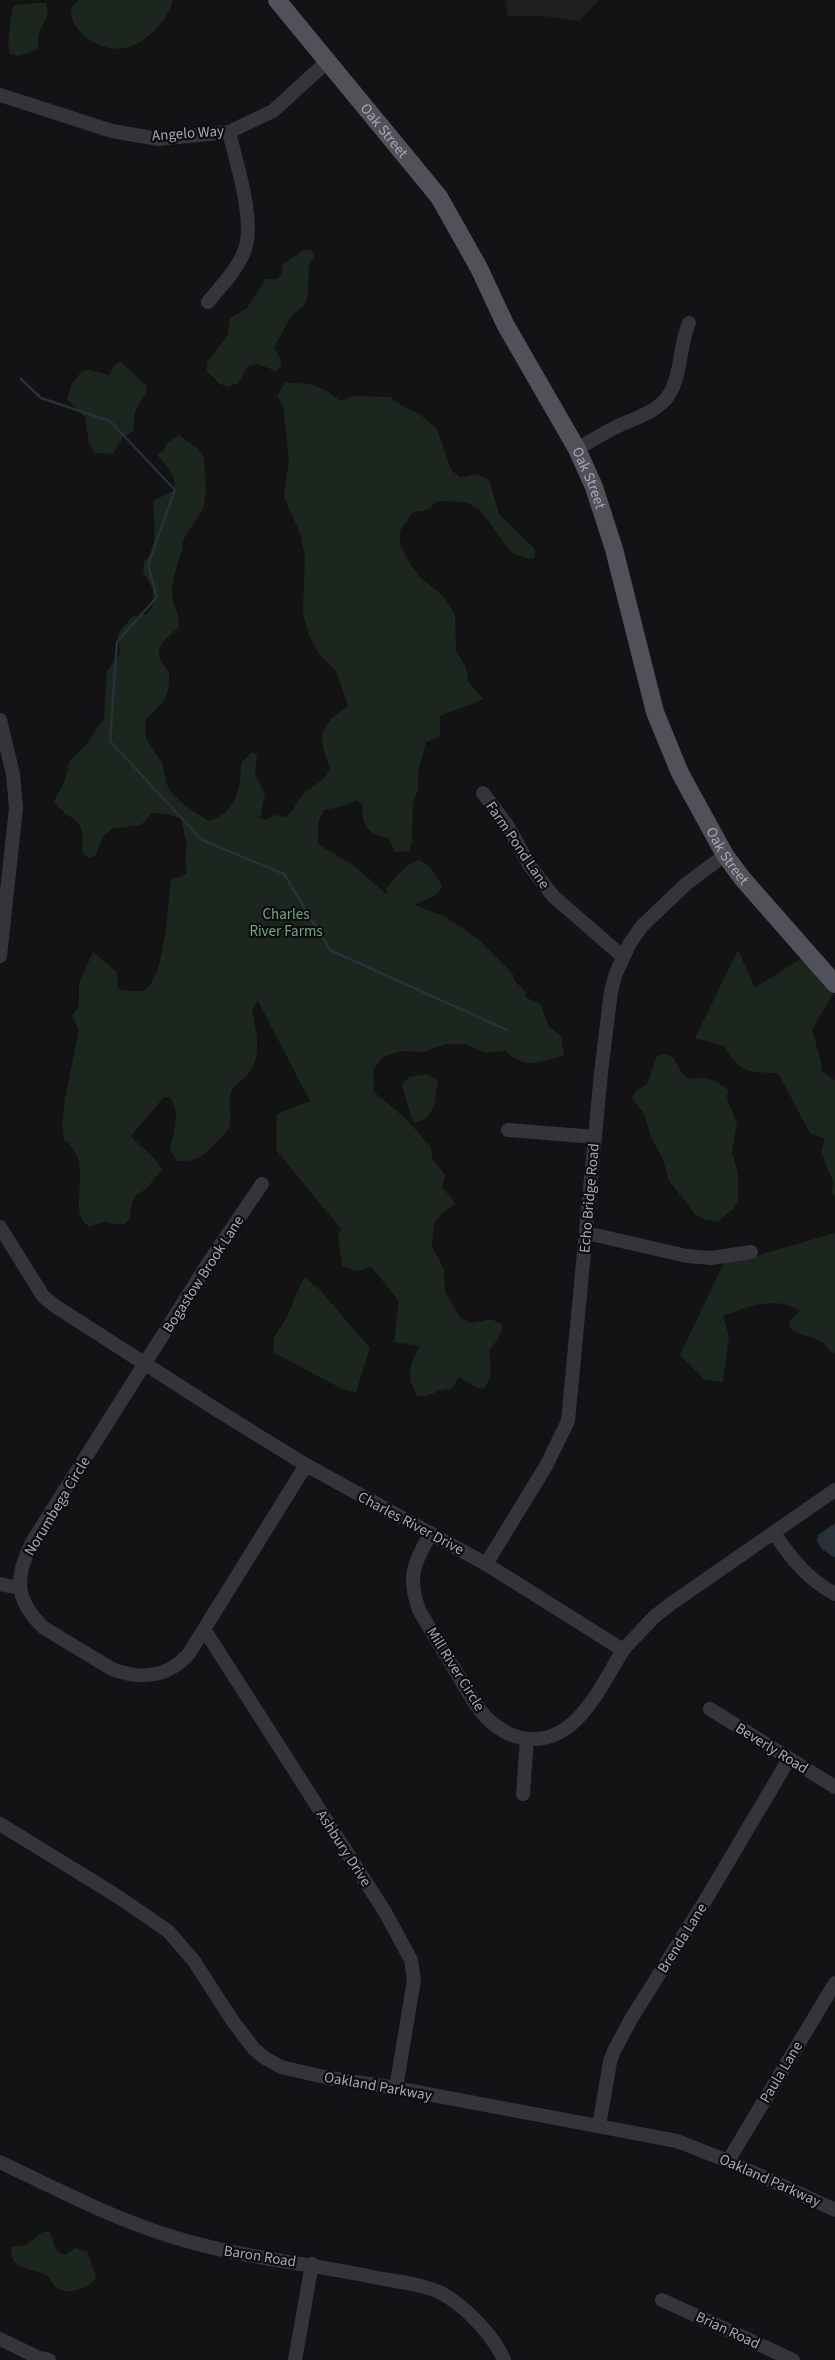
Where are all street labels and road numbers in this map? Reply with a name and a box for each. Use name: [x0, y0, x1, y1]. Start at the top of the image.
street label: Oak Street: [355, 99, 413, 163]
street label: Angelo Way: [151, 121, 225, 146]
street label: Oak Street: [566, 444, 610, 512]
street label: Farm Pond Lane: [481, 797, 555, 893]
street label: Oak Street: [701, 823, 754, 890]
street label: Echo Bridge Road: [574, 1142, 605, 1254]
street label: Bogastow Brook Lane: [158, 1212, 249, 1337]
street label: Norumbega Circle: [19, 1453, 95, 1560]
street label: Charles River Drive: [354, 1487, 468, 1560]
street label: Mill River Circle: [421, 1623, 490, 1715]
street label: Beverly Road: [731, 1718, 812, 1779]
street label: Ashbury Drive: [311, 1806, 376, 1891]
street label: Brenda Lane: [653, 1899, 712, 1977]
street label: Paula Lane: [755, 2038, 808, 2107]
street label: Oakland Parkway: [322, 2067, 433, 2106]
street label: Oakland Parkway: [716, 2149, 824, 2212]
street label: Baron Road: [222, 2240, 298, 2273]
street label: Brian Road: [692, 2306, 763, 2354]

